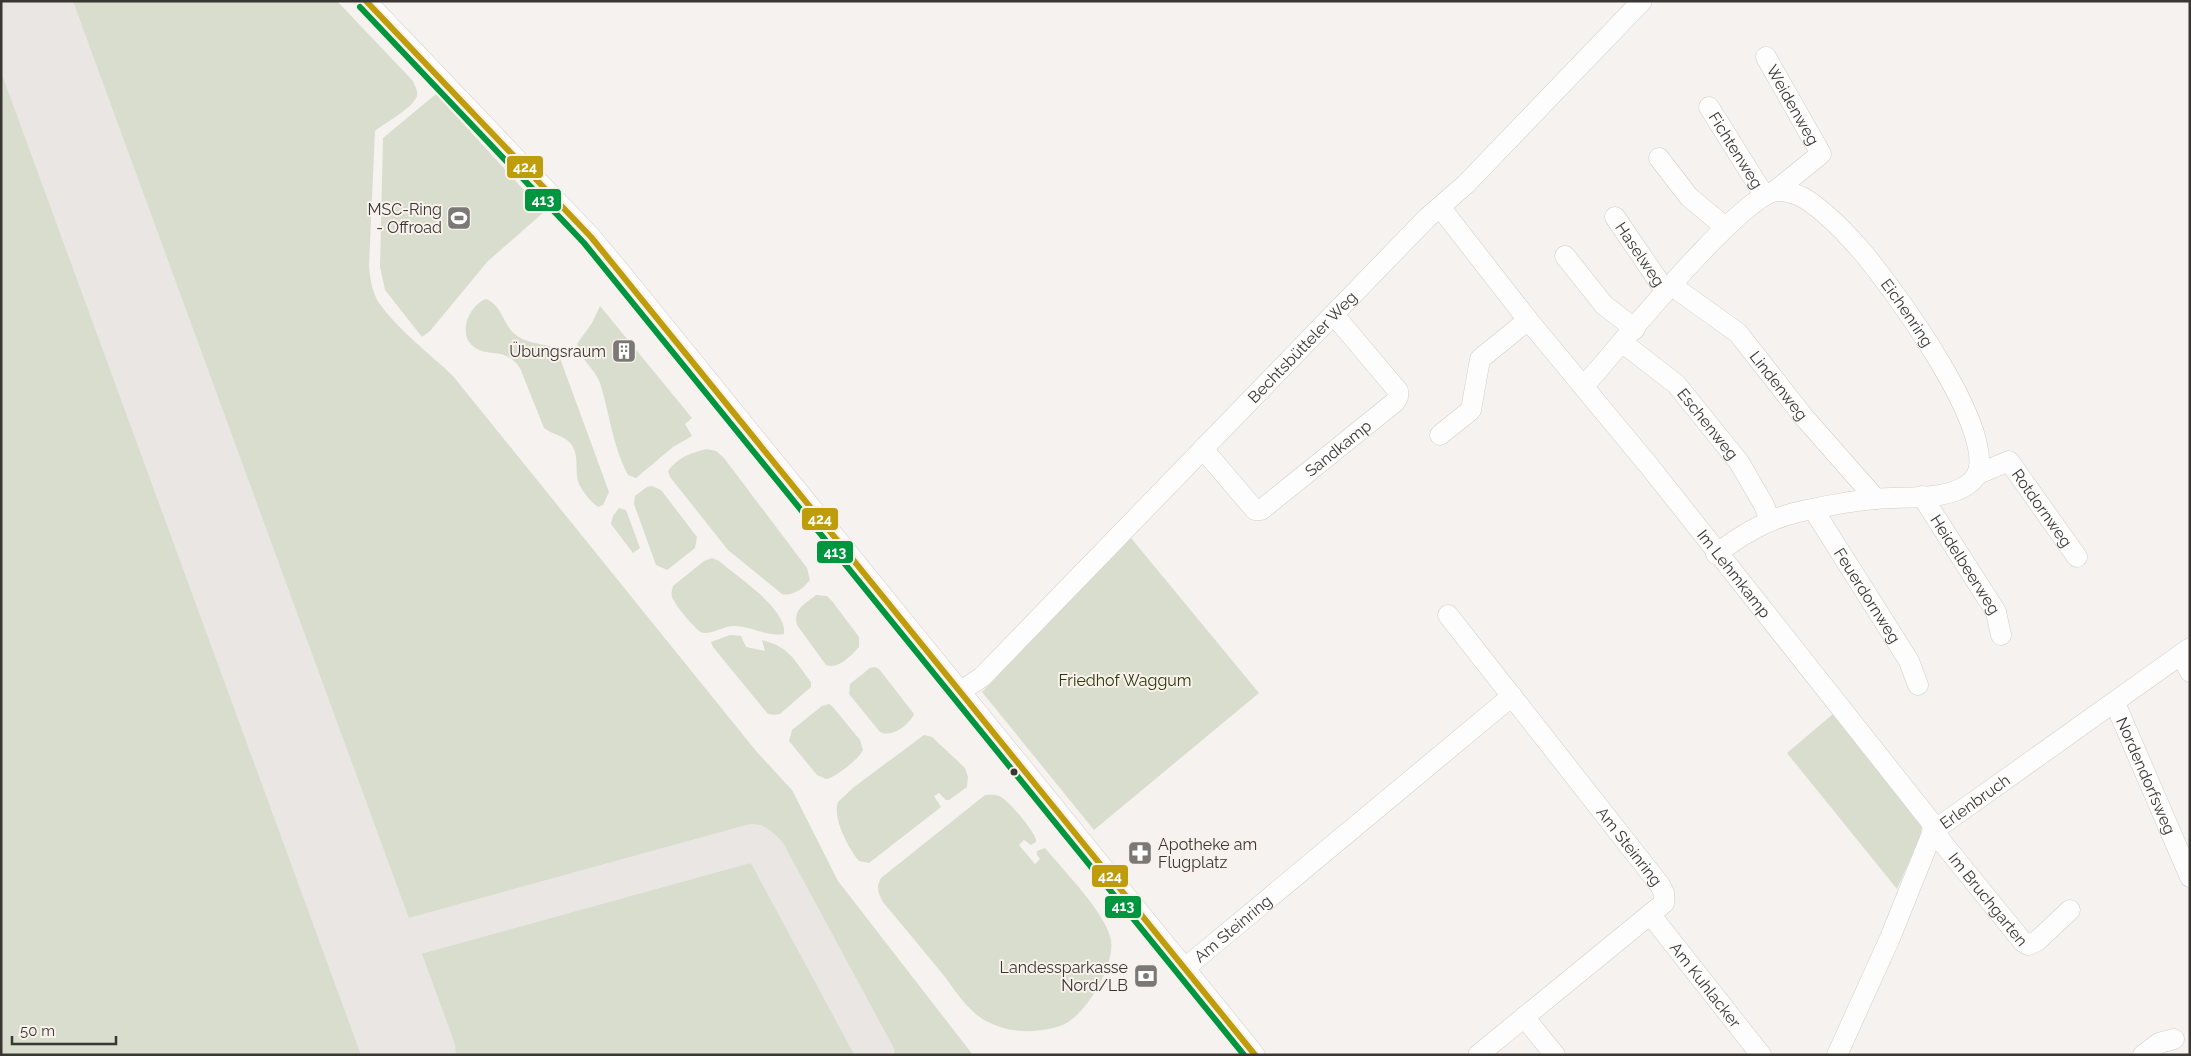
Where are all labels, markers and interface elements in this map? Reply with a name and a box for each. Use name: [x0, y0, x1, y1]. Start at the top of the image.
street label: Weidenweg: [1762, 62, 1823, 149]
street label: Fichtenweg: [1705, 109, 1767, 192]
line badge: 424: [506, 155, 544, 179]
text: 424: [513, 159, 537, 175]
line badge: 413: [524, 188, 562, 212]
text: 413: [532, 192, 555, 208]
place label: MSC-Ring - Offroad: [367, 200, 442, 237]
sports icon: MSC-Ring - Offroad: [446, 205, 472, 231]
street label: Haselweg: [1611, 219, 1668, 290]
street label: Eichenring: [1877, 275, 1937, 351]
street label: Bechtsbütteler Weg: [1244, 287, 1361, 407]
building icon: Übungsraum: [611, 338, 637, 364]
place label: Übungsraum: [509, 341, 606, 361]
street label: Lindenweg: [1746, 347, 1812, 424]
street label: Eschenweg: [1673, 384, 1742, 463]
street label: Sandkamp: [1301, 416, 1375, 481]
street label: Rotdornweg: [2008, 465, 2076, 551]
line badge: 424: [801, 507, 839, 531]
text: 424: [808, 511, 832, 527]
street label: Heidelbeerweg: [1926, 511, 2004, 618]
street label: Im Lehmkamp: [1693, 526, 1775, 622]
line badge: 413: [816, 540, 854, 564]
text: 413: [824, 544, 847, 560]
street label: Feuerdornweg: [1830, 544, 1904, 647]
park label: Friedhof Waggum: [1058, 671, 1192, 690]
street label: Nordendorfsweg: [2112, 714, 2179, 837]
unlabelled marker: [1009, 767, 1019, 777]
street label: Erlenbruch: [1936, 770, 2014, 833]
street label: Am Steinring: [1592, 803, 1666, 890]
place label: Apotheke am Flugplatz: [1158, 835, 1257, 872]
pharmacy icon: Apotheke am Flugplatz: [1127, 840, 1153, 866]
street label: Im Bruchgarten: [1944, 849, 2031, 950]
line badge: 424: [1091, 864, 1129, 888]
text: 424: [1098, 868, 1122, 884]
street label: Am Steinring: [1190, 891, 1276, 966]
line badge: 413: [1104, 895, 1142, 919]
text: 413: [1112, 898, 1135, 914]
street label: Am Kuhlacker: [1666, 938, 1745, 1032]
place label: Landessparkasse Nord/LB: [1000, 958, 1128, 995]
bank icon: Landessparkasse Nord/LB: [1133, 963, 1159, 989]
scale bar: [12, 1014, 116, 1046]
text: 50 m: [20, 1022, 55, 1040]

